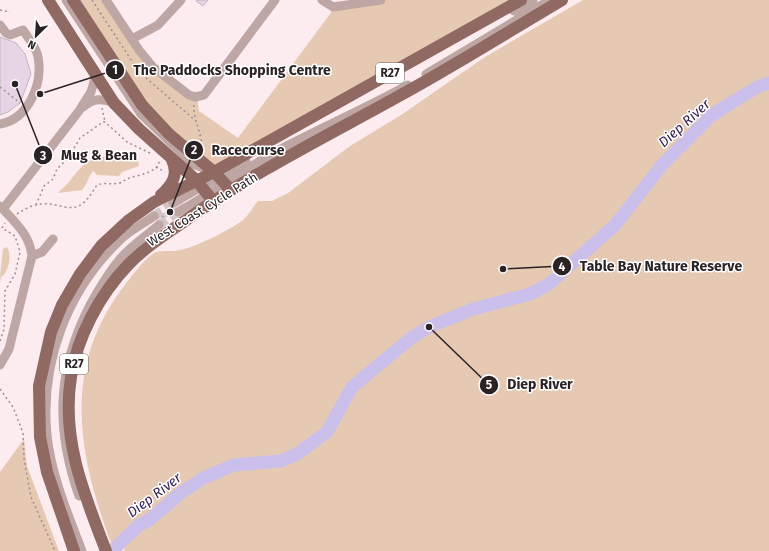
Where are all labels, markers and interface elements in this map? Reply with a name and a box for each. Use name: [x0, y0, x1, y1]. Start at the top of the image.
north arrow: [16, 16, 56, 56]
text: N: [26, 37, 38, 52]
callout: The Paddocks Shopping Centre: [105, 57, 339, 83]
text: The Paddocks Shopping Centre: [133, 62, 331, 79]
text: 1: [112, 63, 118, 77]
road number: R27: [376, 63, 404, 83]
water label: Diep River: [655, 95, 714, 151]
callout: Racecourse: [184, 137, 293, 163]
callout: Mug & Bean: [33, 142, 145, 168]
text: Racecourse: [212, 142, 285, 159]
text: 2: [191, 143, 197, 157]
text: Mug & Bean: [61, 147, 137, 164]
text: 3: [39, 149, 46, 163]
street label: West Coast Cycle Path: [144, 169, 260, 249]
callout: Table Bay Nature Reserve: [552, 253, 750, 279]
text: Table Bay Nature Reserve: [580, 258, 742, 275]
text: 4: [559, 260, 566, 274]
road number: R27: [60, 354, 88, 374]
callout: Diep River: [479, 372, 580, 398]
text: Diep River: [507, 376, 573, 393]
text: 5: [486, 378, 493, 392]
water label: Diep River: [124, 469, 185, 521]

